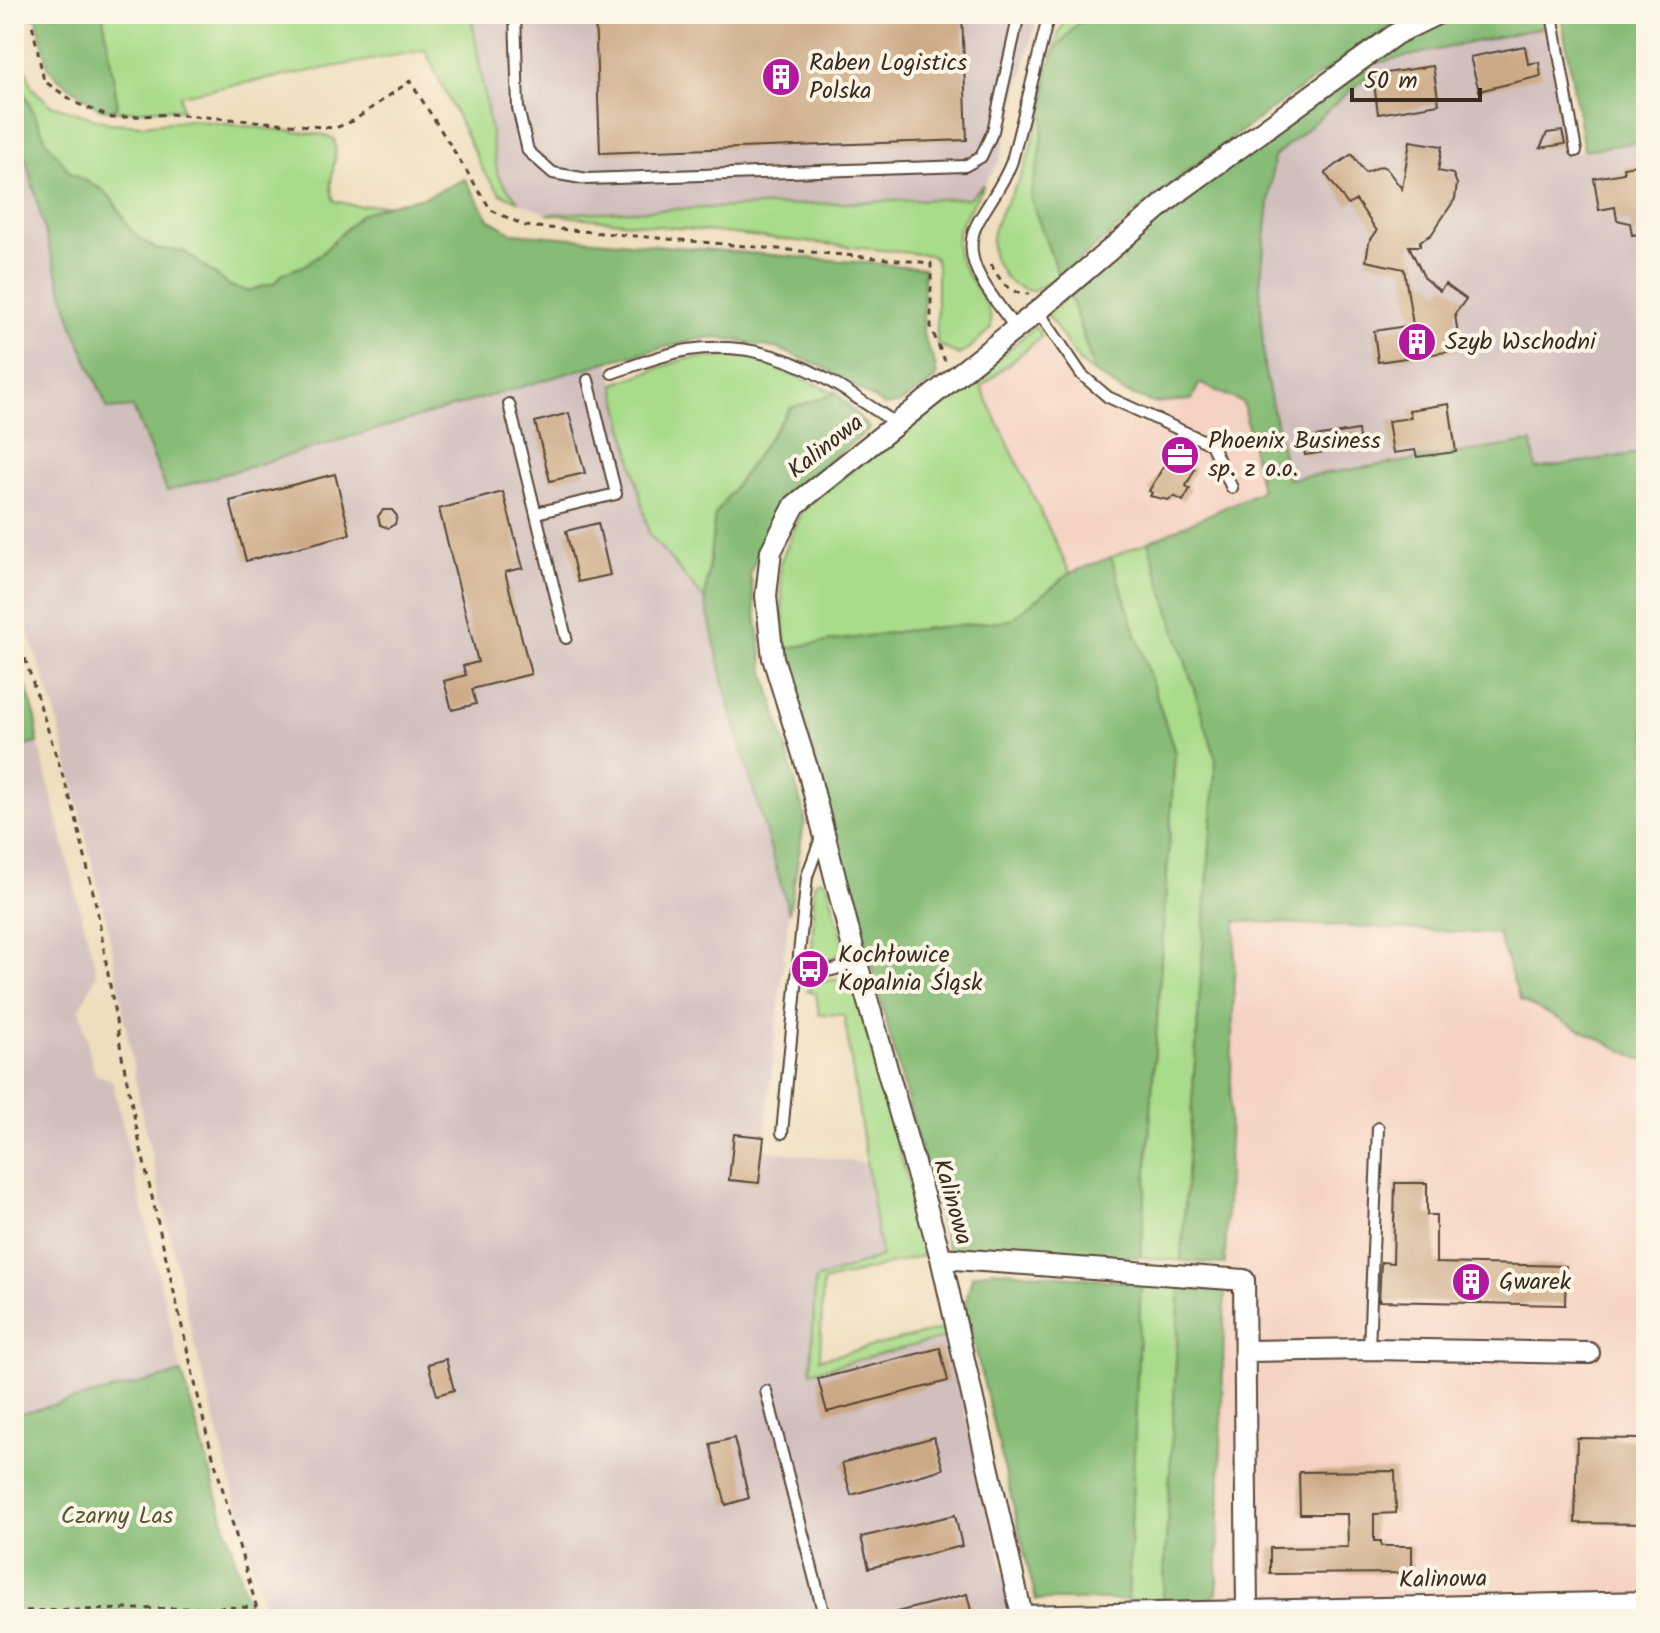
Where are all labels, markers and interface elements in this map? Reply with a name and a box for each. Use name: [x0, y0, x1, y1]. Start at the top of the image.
place label: Raben Logistics Polska: [809, 44, 967, 111]
scale bar: [1352, 52, 1480, 102]
building icon: Raben Logistics Polska: [760, 56, 802, 98]
text: 50 m: [1364, 62, 1418, 101]
building icon: Szyb Wschodni: [1396, 321, 1438, 363]
place label: Szyb Wschodni: [1445, 323, 1597, 362]
street label: Kalinowa: [779, 405, 873, 489]
place label: Phoenix Business sp. z o.o.: [1208, 422, 1381, 489]
office icon: Phoenix Business sp. z o.o.: [1159, 434, 1201, 476]
place label: Kochłowice Kopalnia Śląsk: [838, 936, 983, 1003]
bus stop icon: Kochłowice Kopalnia Śląsk: [789, 948, 831, 990]
street label: Kalinowa: [921, 1154, 983, 1250]
building icon: Gwarek: [1450, 1261, 1492, 1303]
place label: Gwarek: [1499, 1263, 1572, 1302]
park label: Czarny Las: [61, 1497, 173, 1536]
street label: Kalinowa: [1399, 1560, 1487, 1600]

